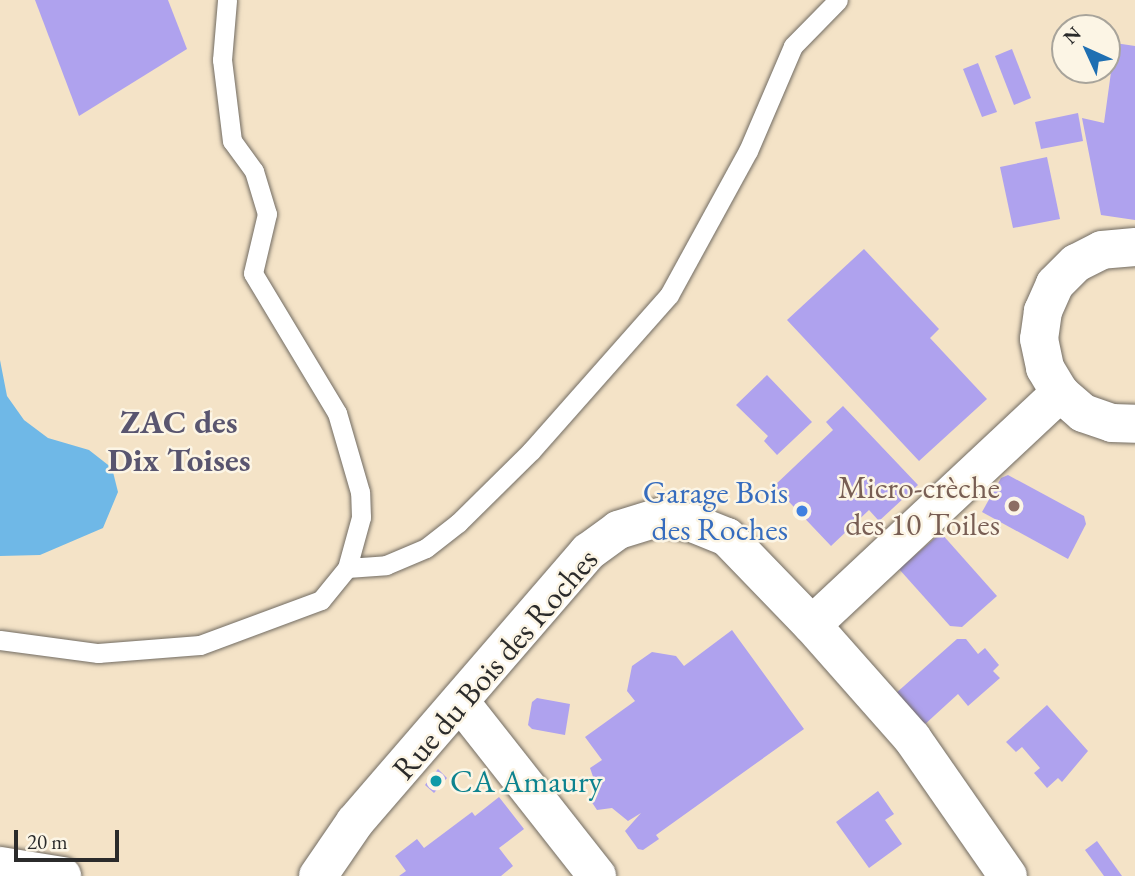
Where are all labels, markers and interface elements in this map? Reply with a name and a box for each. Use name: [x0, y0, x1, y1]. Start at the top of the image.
north arrow: [1051, 14, 1121, 84]
text: N: [1058, 21, 1086, 49]
district label: ZAC des Dix Toises: [107, 402, 251, 480]
place label: Micro-crèche des 10 Toiles: [838, 469, 1000, 544]
place label: Garage Bois des Roches: [643, 474, 788, 549]
marker: Micro-crèche des 10 Toiles: [1006, 498, 1022, 514]
marker: Garage Bois des Roches: [794, 503, 810, 519]
street label: Rue du Bois des Roches: [384, 541, 606, 787]
place label: CA Amaury: [450, 762, 603, 800]
marker: CA Amaury: [428, 773, 444, 789]
scale bar: [18, 816, 122, 860]
text: 20 m: [27, 828, 68, 855]

